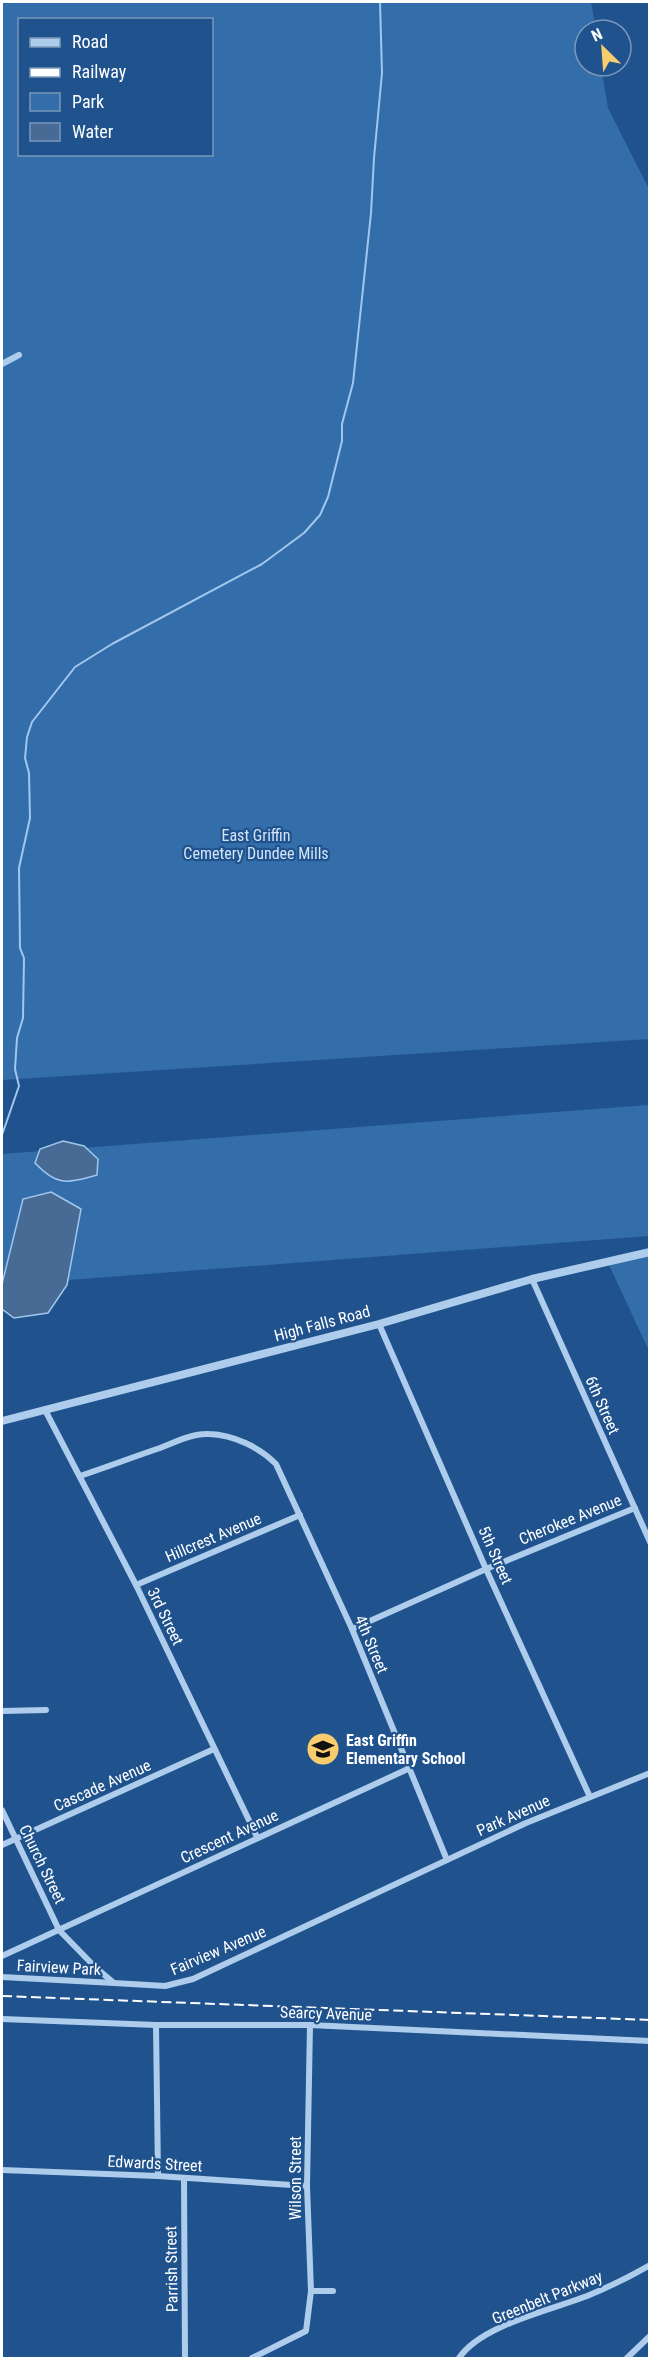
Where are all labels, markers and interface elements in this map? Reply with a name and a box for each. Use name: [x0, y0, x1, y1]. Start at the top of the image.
legend: [18, 18, 213, 156]
north arrow: [573, 18, 633, 78]
text: N: [588, 24, 605, 46]
text: Road: [72, 31, 108, 52]
text: Railway: [72, 61, 127, 82]
text: Park: [72, 91, 104, 112]
text: Water: [72, 121, 114, 142]
park label: East Griffin Cemetery Dundee Mills: [183, 826, 329, 863]
street label: High Falls Road: [272, 1302, 372, 1345]
street label: 6th Street: [581, 1373, 624, 1437]
street label: Cherokee Avenue: [516, 1490, 624, 1549]
street label: Hillcrest Avenue: [162, 1509, 264, 1566]
street label: 5th Street: [474, 1523, 517, 1587]
street label: 3rd Street: [143, 1584, 188, 1648]
street label: 4th Street: [351, 1612, 392, 1676]
school or university icon: East Griffin Elementary School: [305, 1731, 341, 1767]
place label: East Griffin Elementary School: [346, 1731, 465, 1768]
street label: Cascade Avenue: [51, 1756, 154, 1815]
street label: Park Avenue: [474, 1791, 553, 1840]
street label: Crescent Avenue: [177, 1806, 281, 1867]
street label: Church Street: [15, 1822, 70, 1907]
street label: Fairview Avenue: [168, 1922, 269, 1979]
street label: Fairview Park: [16, 1956, 102, 1979]
street label: Searcy Avenue: [280, 2002, 372, 2025]
street label: Wilson Street: [286, 2136, 305, 2220]
street label: Edwards Street: [107, 2152, 203, 2175]
street label: Parrish Street: [161, 2226, 182, 2312]
street label: Greenbelt Parkway: [489, 2267, 606, 2328]

